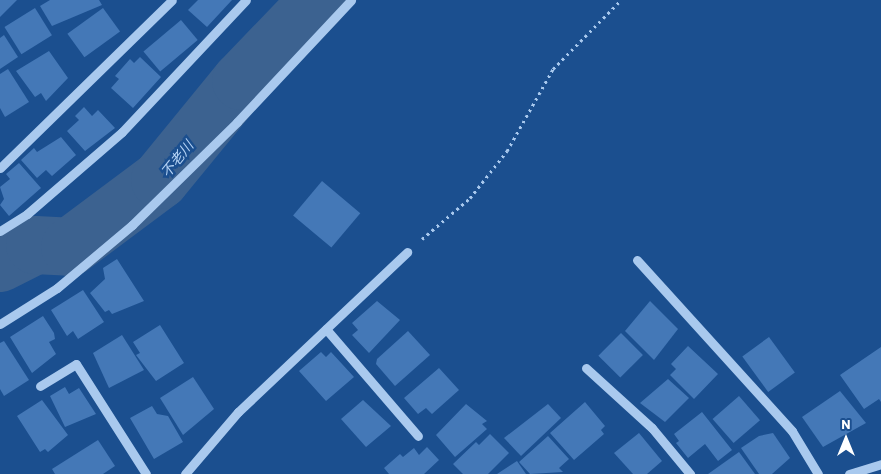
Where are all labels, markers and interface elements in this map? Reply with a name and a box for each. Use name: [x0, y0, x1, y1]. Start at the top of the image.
water label: 不老川: [157, 137, 197, 181]
north arrow: [821, 414, 871, 464]
text: N: [841, 415, 851, 432]

